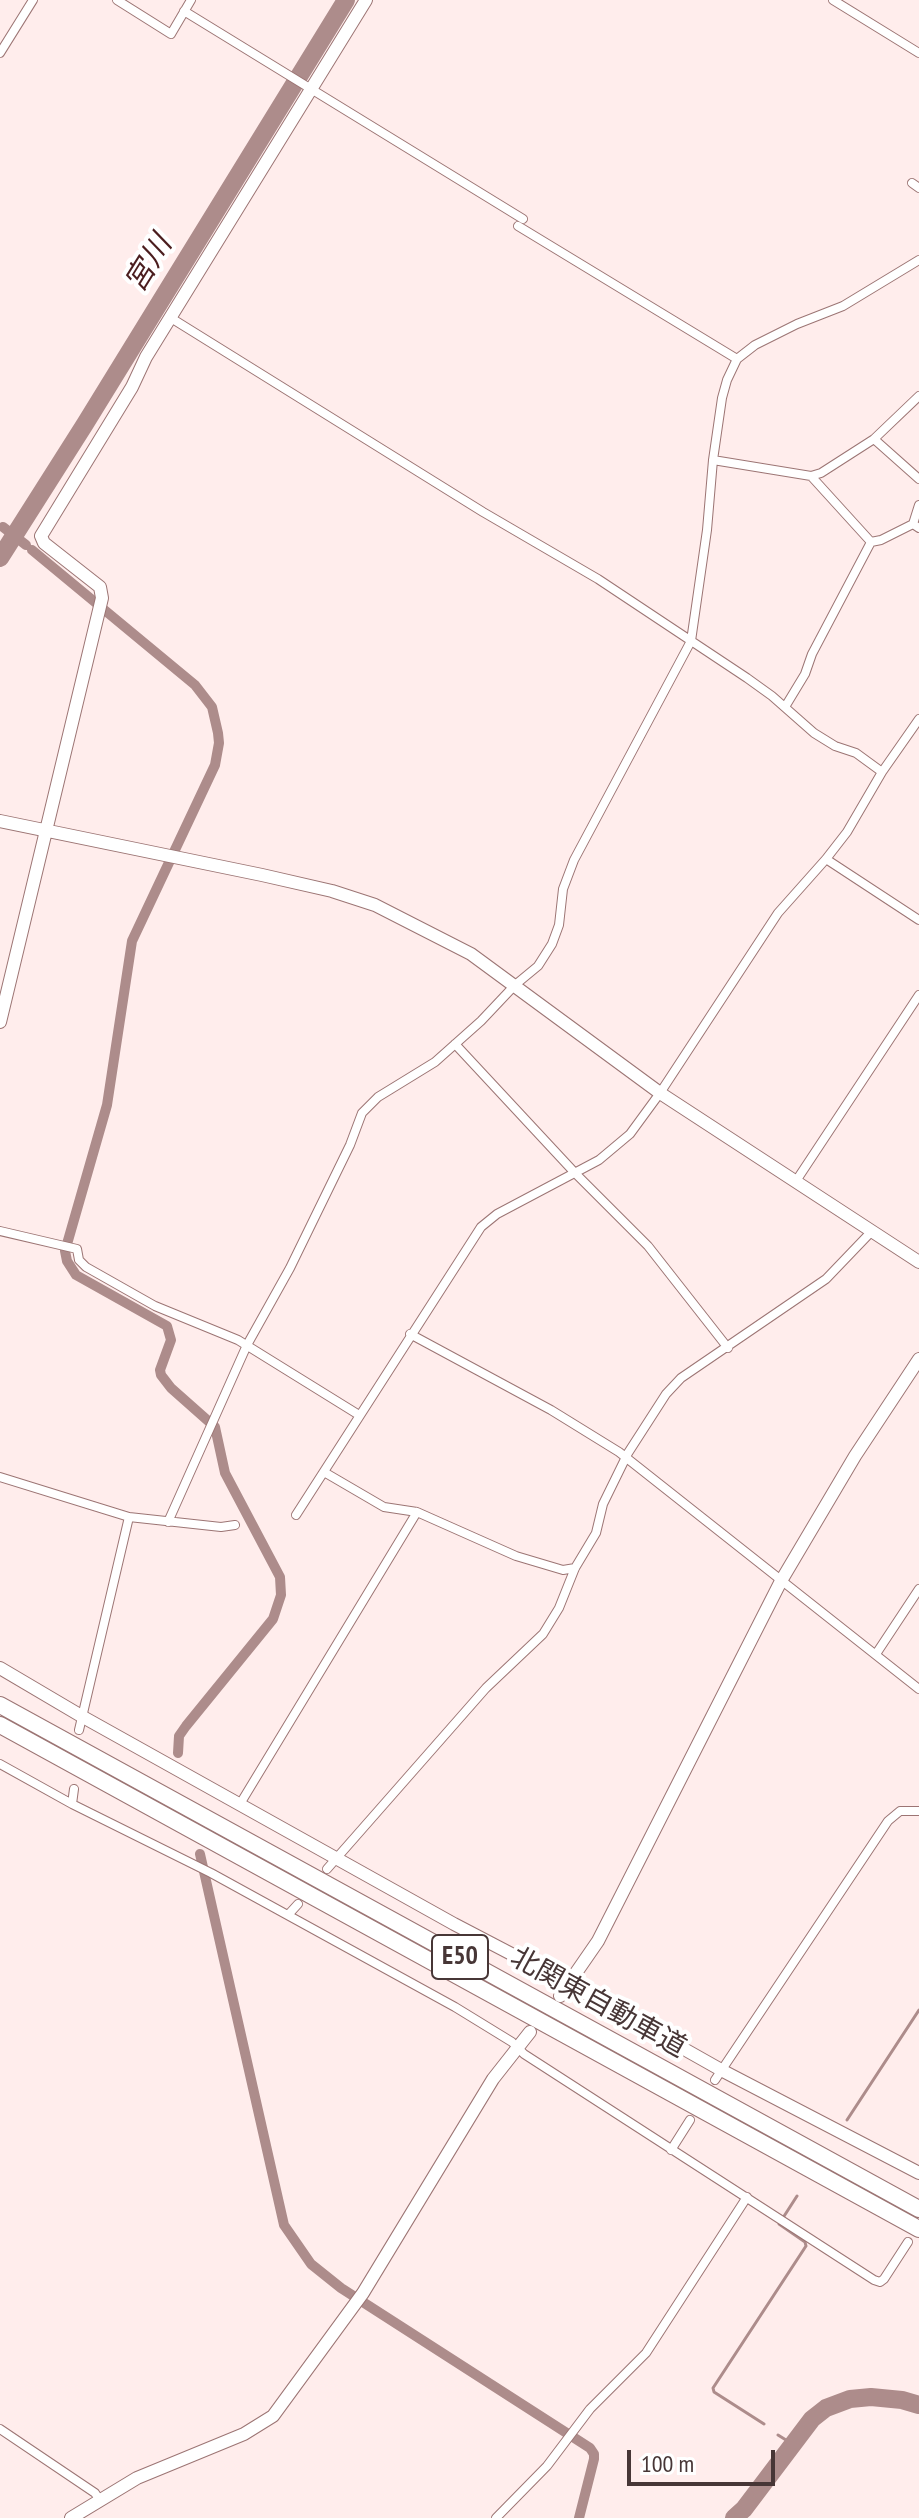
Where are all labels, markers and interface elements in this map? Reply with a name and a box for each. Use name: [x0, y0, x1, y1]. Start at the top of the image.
water label: 宮川: [118, 229, 180, 299]
road number: E50: [432, 1935, 488, 1979]
street label: 北関東自動車道: [504, 1941, 692, 2065]
scale bar: [631, 2434, 779, 2484]
text: 100 m: [641, 2448, 694, 2479]

